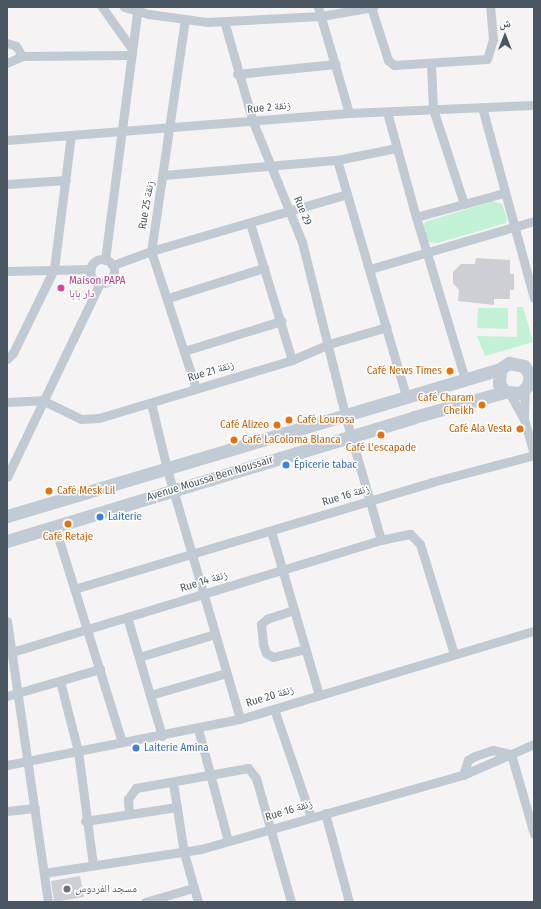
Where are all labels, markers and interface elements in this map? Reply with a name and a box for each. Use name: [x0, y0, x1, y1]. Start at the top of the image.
north arrow: [485, 16, 525, 56]
text: ش: [499, 17, 511, 30]
street label: Rue 2 زنقة: [247, 99, 291, 117]
street label: Rue 25 زنقة: [136, 180, 158, 230]
street label: Rue 29: [290, 195, 314, 227]
place label: Maison PAPA دار بابا: [69, 275, 126, 301]
marker: Maison PAPA دار بابا: [56, 283, 66, 293]
street label: Rue 21 زنقة: [186, 359, 236, 385]
place label: Café News Times: [367, 364, 442, 378]
marker: Café News Times: [445, 366, 455, 376]
place label: Café Charam Cheikh: [418, 392, 474, 418]
marker: Café Charam Cheikh: [477, 400, 487, 410]
place label: Café Lourosa: [297, 413, 355, 427]
marker: Café Lourosa: [284, 415, 294, 425]
place label: Café Alizeo: [220, 418, 269, 432]
marker: Café Alizeo: [272, 420, 282, 430]
place label: Café Ala Vesta: [449, 422, 512, 436]
marker: Café Ala Vesta: [515, 424, 525, 434]
marker: Café L'escapade: [376, 430, 386, 440]
place label: Café LaColoma Blanca: [242, 433, 341, 447]
marker: Café LaColoma Blanca: [229, 435, 239, 445]
place label: Café L'escapade: [346, 441, 416, 455]
street label: Avenue Moussa Ben Noussair: [145, 453, 275, 505]
place label: Épicerie tabac: [294, 458, 357, 472]
marker: Épicerie tabac: [281, 460, 291, 470]
street label: Rue 16 زنقة: [321, 483, 371, 509]
place label: Café Mesk Lil: [57, 484, 115, 498]
marker: Café Mesk Lil: [44, 486, 54, 496]
place label: Laiterie: [108, 510, 142, 524]
marker: Laiterie: [95, 512, 105, 522]
marker: Café Retaje: [63, 519, 73, 529]
place label: Café Retaje: [43, 530, 93, 544]
street label: Rue 14 زنقة: [179, 569, 229, 595]
street label: Rue 20 زنقة: [244, 683, 296, 711]
place label: Laiterie Amina: [144, 741, 209, 755]
marker: Laiterie Amina: [131, 743, 141, 753]
street label: Rue 16 زنقة: [264, 798, 314, 824]
place label: مسجد الفردوس: [75, 882, 137, 896]
marker: مسجد الفردوس: [62, 884, 72, 894]

